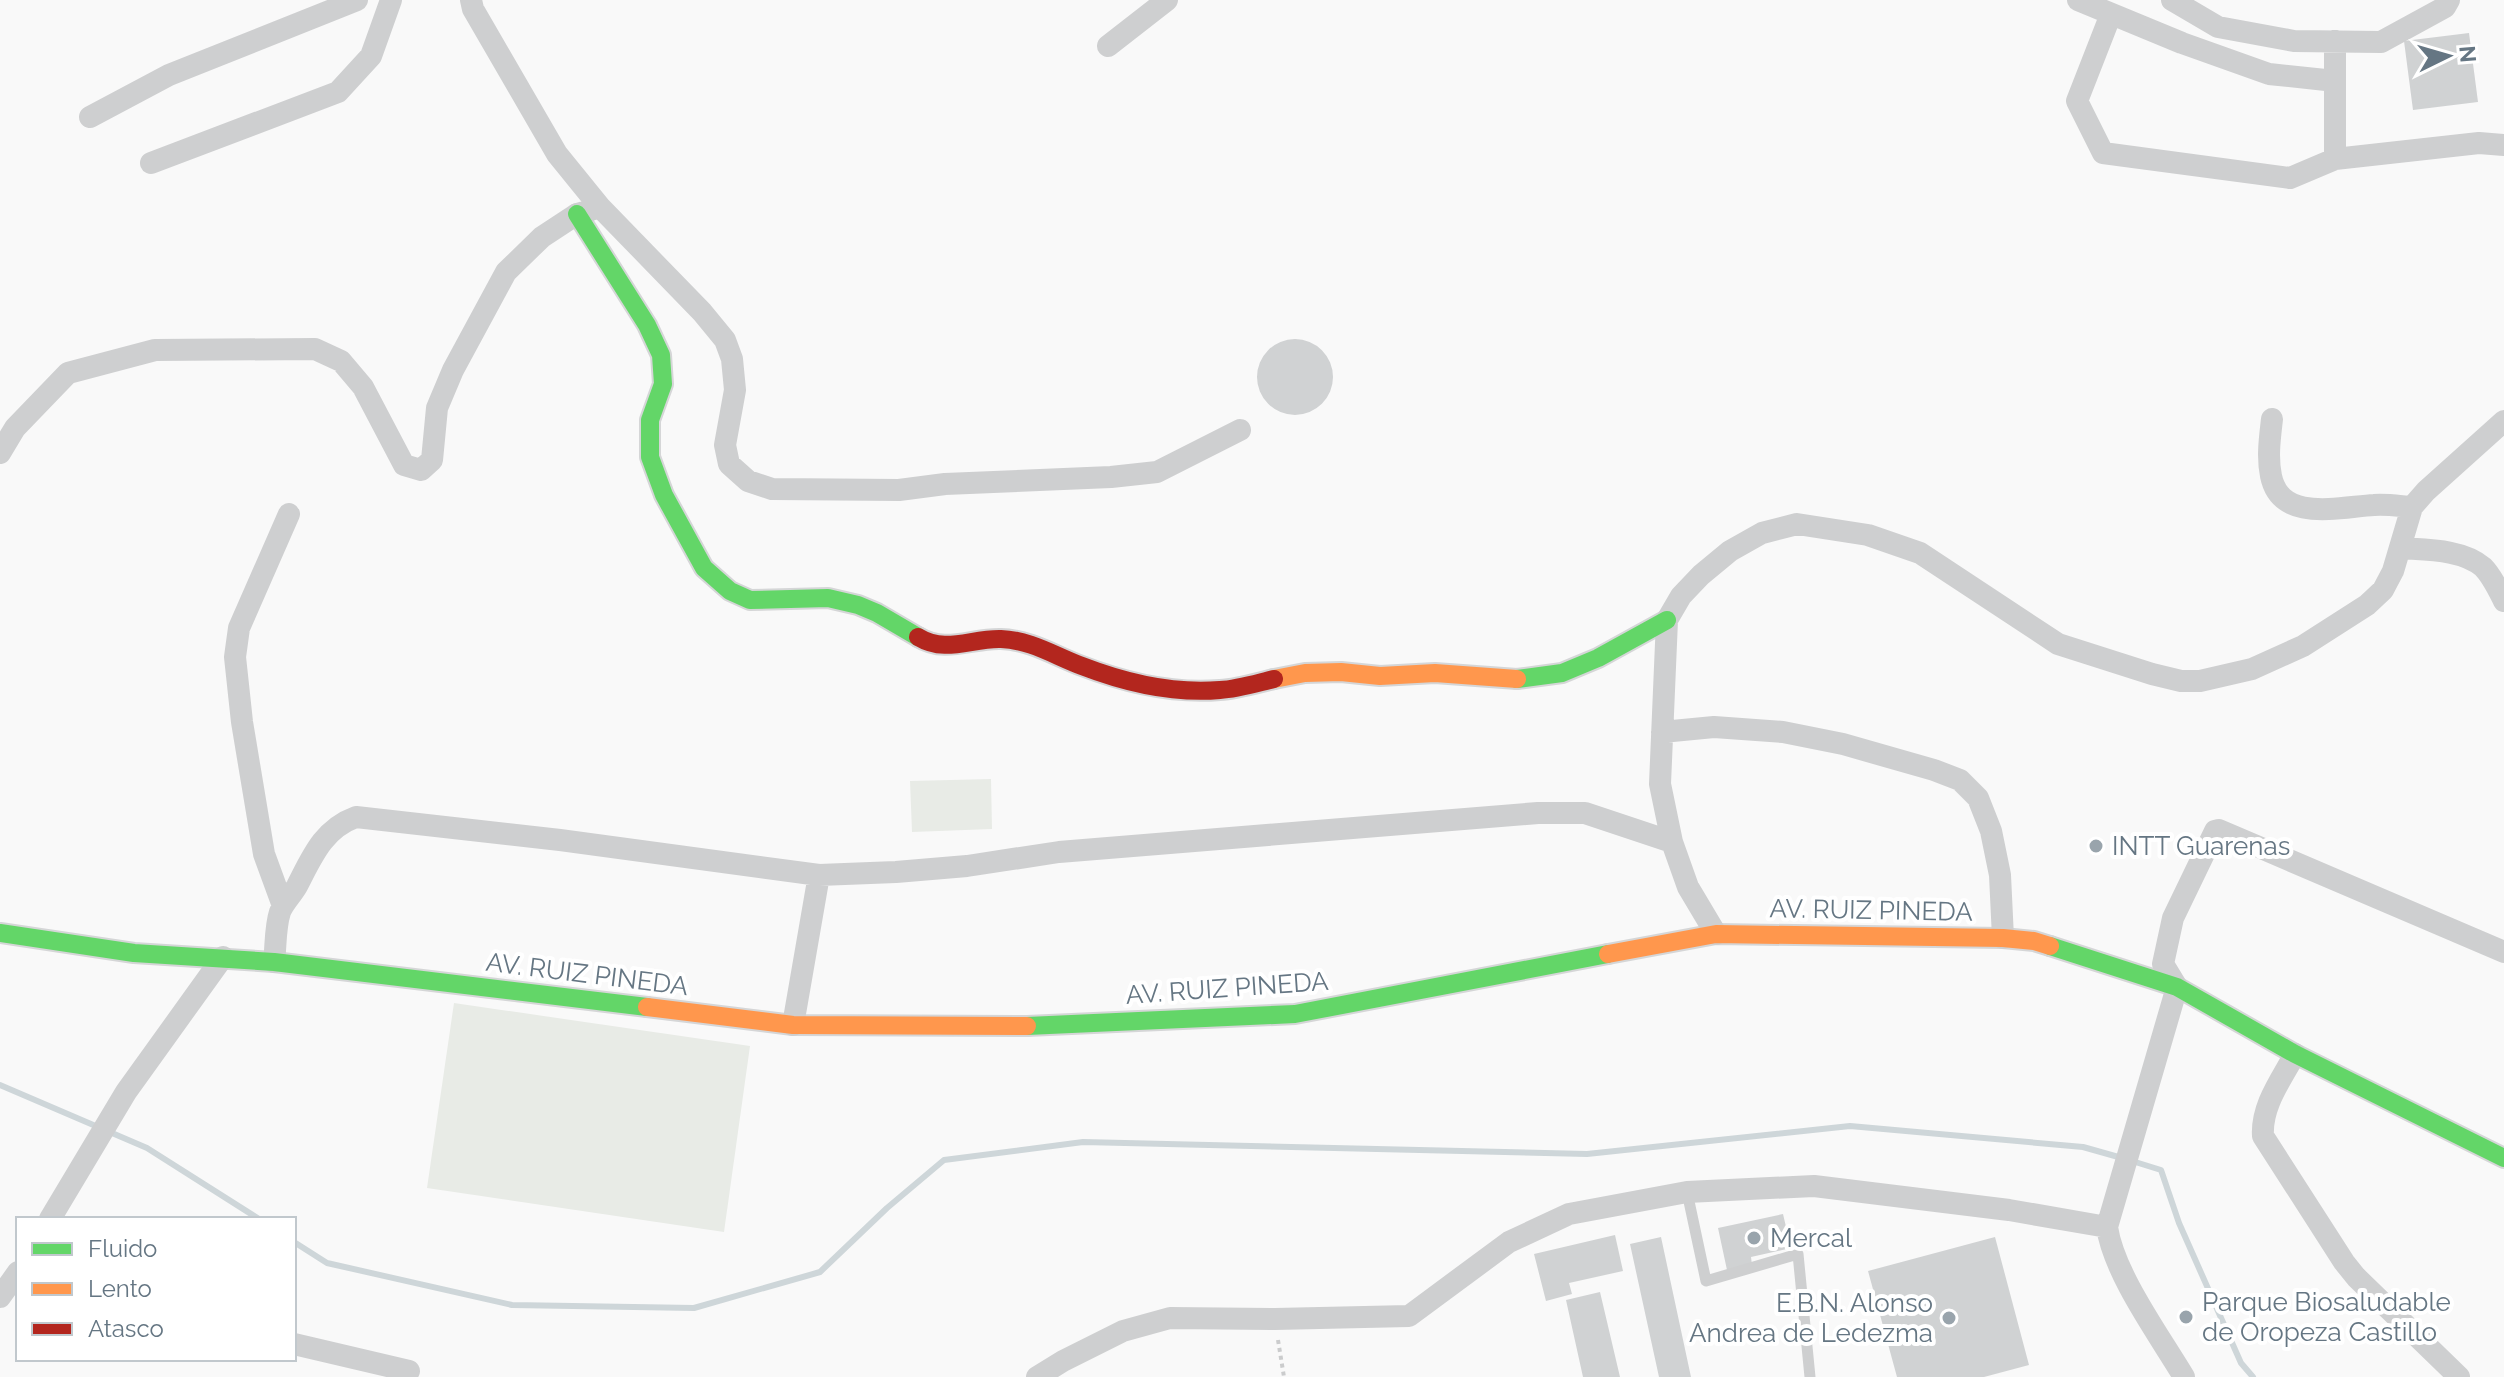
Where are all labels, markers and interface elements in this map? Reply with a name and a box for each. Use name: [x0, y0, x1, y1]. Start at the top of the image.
north arrow: [2408, 16, 2488, 96]
text: N: [2454, 45, 2482, 64]
place label: INTT Guarenas: [2112, 831, 2290, 861]
marker: INTT Guarenas: [2087, 837, 2105, 855]
street label: AV. RUIZ PINEDA: [1769, 893, 1973, 927]
street label: AV. RUIZ PINEDA: [484, 947, 690, 1001]
street label: AV. RUIZ PINEDA: [1124, 966, 1330, 1010]
legend: [16, 1217, 296, 1361]
place label: Mercal: [1770, 1223, 1853, 1253]
marker: Mercal: [1745, 1229, 1763, 1247]
text: Fluido: [88, 1234, 157, 1263]
text: Lento: [88, 1274, 152, 1303]
place label: Parque Biosaludable de Oropeza Castillo: [2202, 1287, 2451, 1347]
place label: E.B.N. Alonso Andrea de Ledezma: [1689, 1288, 1933, 1348]
marker: Parque Biosaludable de Oropeza Castillo: [2177, 1308, 2195, 1326]
marker: E.B.N. Alonso Andrea de Ledezma: [1940, 1309, 1958, 1327]
text: Atasco: [88, 1314, 164, 1343]

